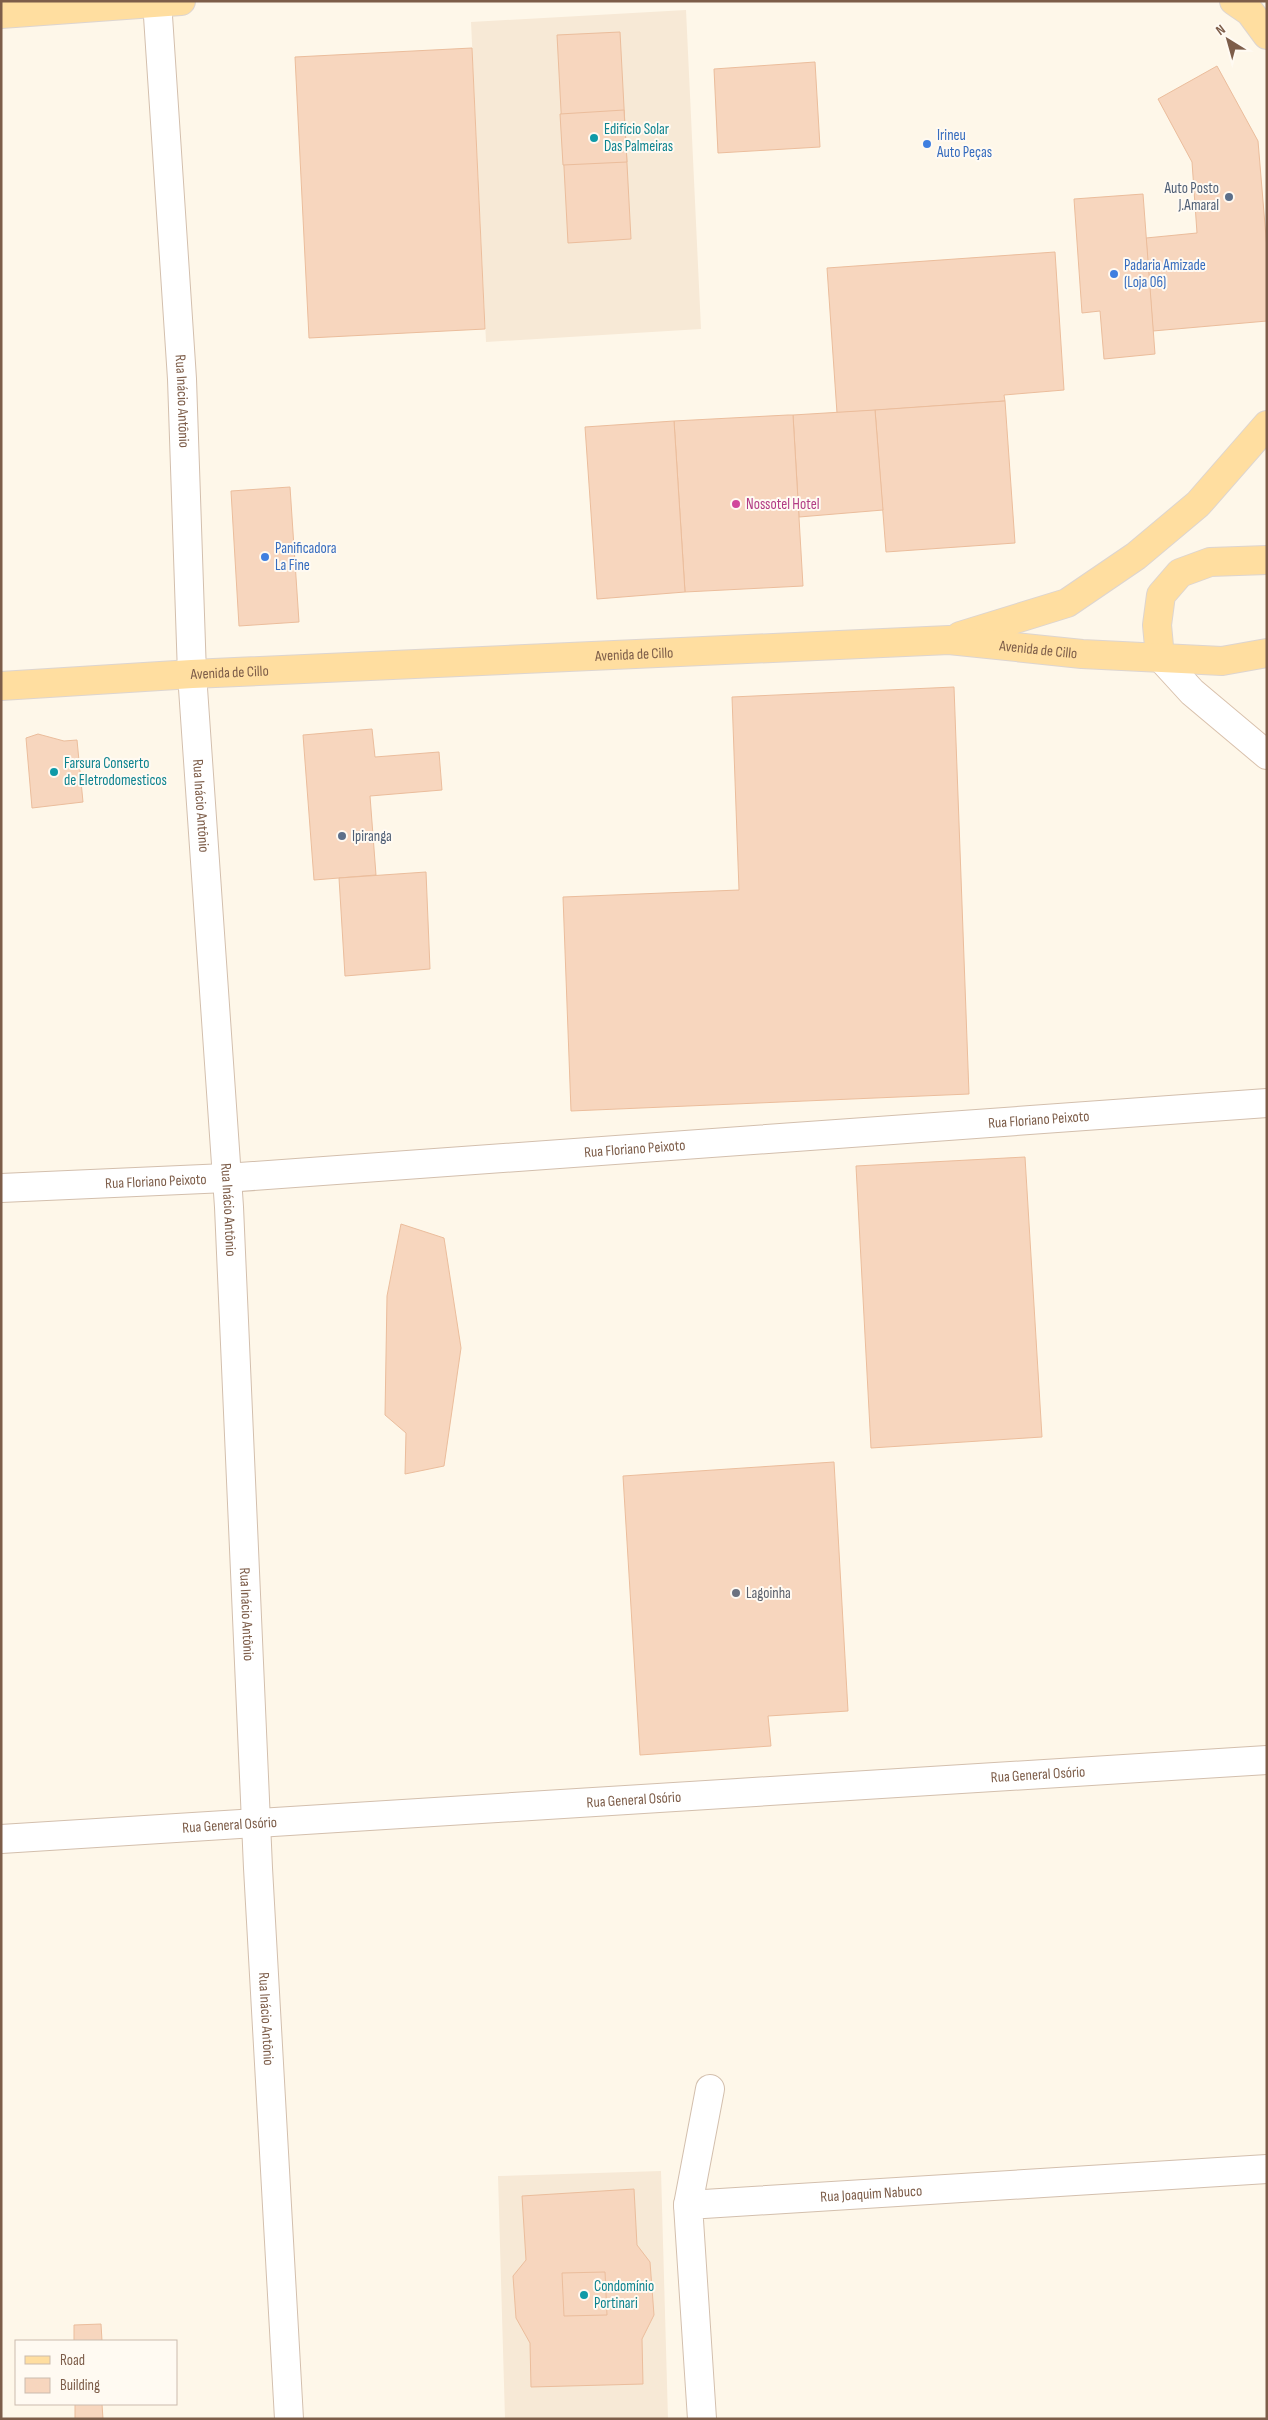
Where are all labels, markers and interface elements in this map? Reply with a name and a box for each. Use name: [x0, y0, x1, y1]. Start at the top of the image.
north arrow: [1203, 15, 1253, 65]
text: N: [1212, 21, 1229, 39]
place label: Edifício Solar Das Palmeiras: [604, 120, 673, 156]
place label: Irineu Auto Peças: [936, 126, 992, 162]
marker: Edifício Solar Das Palmeiras: [588, 132, 600, 144]
marker: Irineu Auto Peças: [921, 138, 933, 150]
place label: Auto Posto J.Amaral: [1164, 179, 1219, 215]
marker: Auto Posto J.Amaral: [1223, 191, 1235, 203]
place label: Padaria Amizade (Loja 06): [1124, 256, 1206, 292]
marker: Padaria Amizade (Loja 06): [1108, 268, 1120, 280]
street label: Rua Inácio Antônio: [171, 354, 194, 448]
place label: Nossotel Hotel: [746, 495, 820, 514]
marker: Nossotel Hotel: [730, 498, 742, 510]
place label: Panificadora La Fine: [275, 539, 337, 575]
marker: Panificadora La Fine: [259, 551, 271, 563]
street label: Avenida de Cillo: [997, 636, 1078, 663]
street label: Avenida de Cillo: [594, 643, 674, 665]
street label: Avenida de Cillo: [189, 661, 269, 684]
place label: Farsura Conserto de Eletrodomesticos: [64, 754, 167, 790]
street label: Rua Inácio Antônio: [188, 758, 214, 853]
marker: Farsura Conserto de Eletrodomesticos: [48, 766, 60, 778]
place label: Ipiranga: [352, 827, 392, 846]
marker: Ipiranga: [336, 830, 348, 842]
street label: Rua Floriano Peixoto: [987, 1106, 1090, 1133]
street label: Rua Floriano Peixoto: [583, 1135, 686, 1162]
street label: Rua Inácio Antônio: [216, 1162, 241, 1257]
street label: Rua Floriano Peixoto: [105, 1169, 207, 1193]
street label: Rua Inácio Antônio: [235, 1567, 258, 1661]
place label: Lagoinha: [746, 1584, 791, 1603]
marker: Lagoinha: [730, 1587, 742, 1599]
street label: Rua General Osório: [990, 1762, 1086, 1787]
street label: Rua General Osório: [586, 1787, 682, 1812]
street label: Rua General Osório: [182, 1812, 277, 1837]
street label: Rua Inácio Antônio: [254, 1972, 279, 2066]
street label: Rua Joaquim Nabuco: [820, 2181, 923, 2206]
place label: Condomínio Portinari: [594, 2277, 654, 2313]
marker: Condomínio Portinari: [578, 2289, 590, 2301]
legend: [15, 2340, 178, 2405]
text: Road: [60, 2351, 85, 2370]
text: Building: [60, 2376, 100, 2395]

